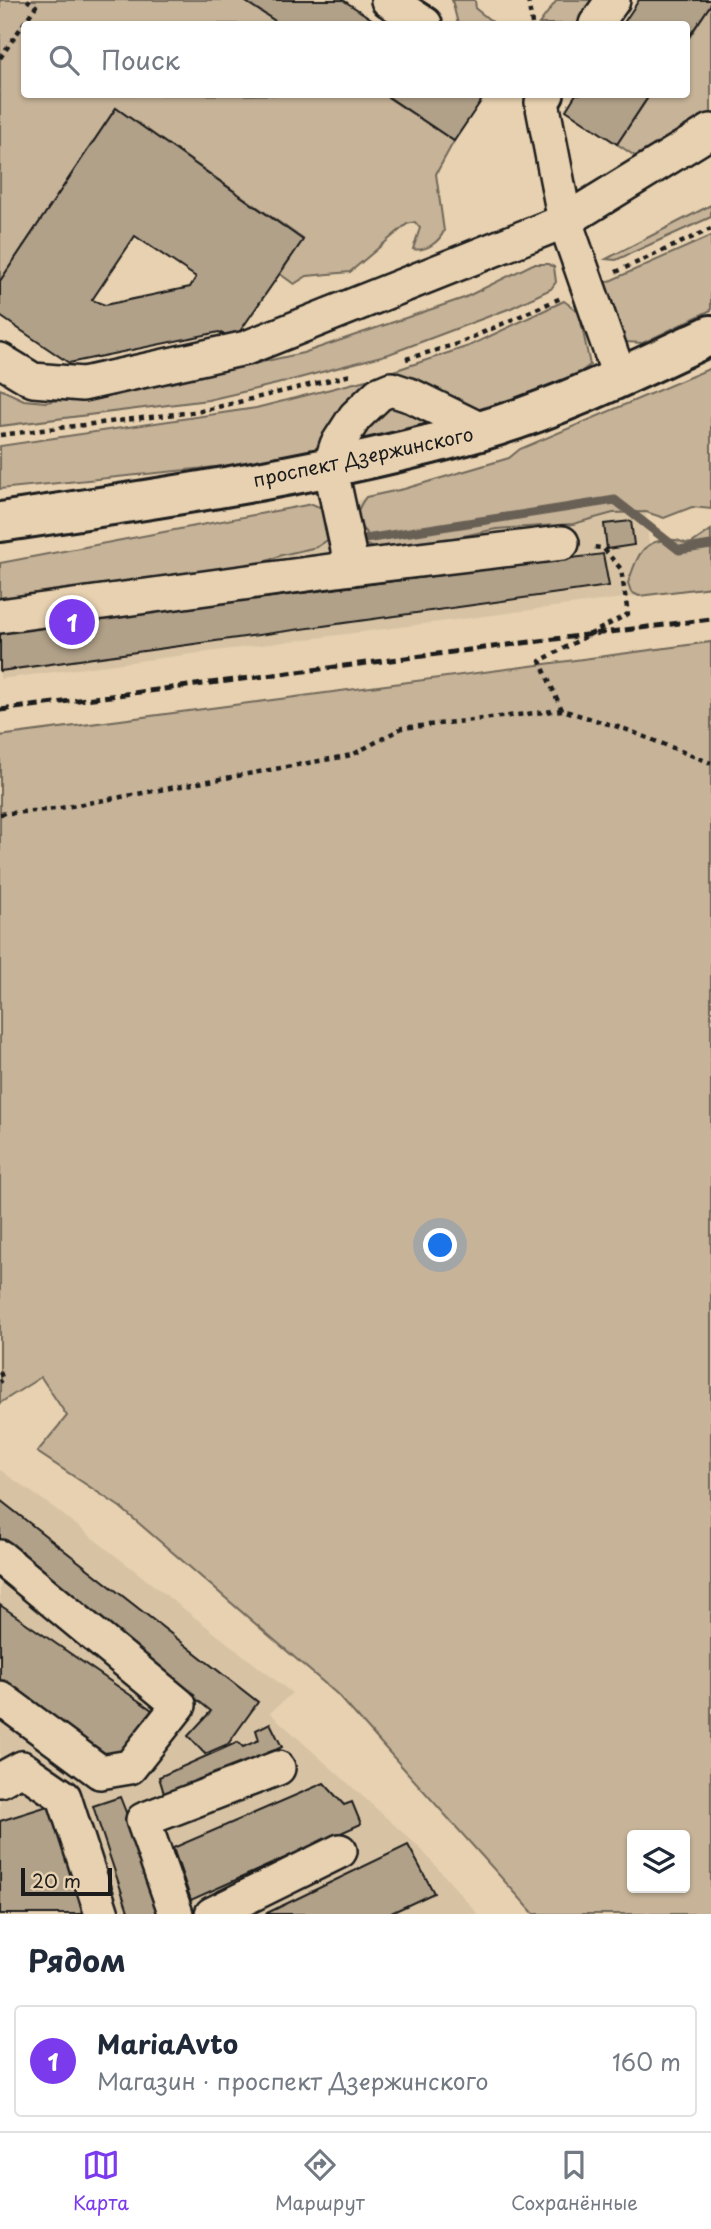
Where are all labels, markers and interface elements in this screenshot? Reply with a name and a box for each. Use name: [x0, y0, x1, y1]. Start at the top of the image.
search box: [21, 21, 690, 98]
text: Поиск: [101, 40, 180, 79]
icon: search: [45, 41, 83, 79]
street label: проспект Дзержинского: [250, 419, 476, 493]
pin: 1: [49, 596, 95, 648]
your location: [423, 1228, 457, 1262]
map controls: [627, 1830, 690, 1893]
button: layers: [627, 1830, 690, 1893]
scale bar: [21, 1865, 112, 1897]
text: 20 m: [32, 1866, 81, 1894]
text: Рядом: [28, 1937, 126, 1982]
text: MariaAvto: [97, 2024, 238, 2063]
text: 1: [48, 2044, 59, 2079]
text: 160 m: [612, 2044, 681, 2079]
text: Магазин · проспект Дзержинского: [97, 2063, 489, 2098]
tab: Карта: [73, 2146, 129, 2216]
tab: Маршрут: [275, 2146, 365, 2216]
tab: Сохранённые: [511, 2146, 638, 2216]

